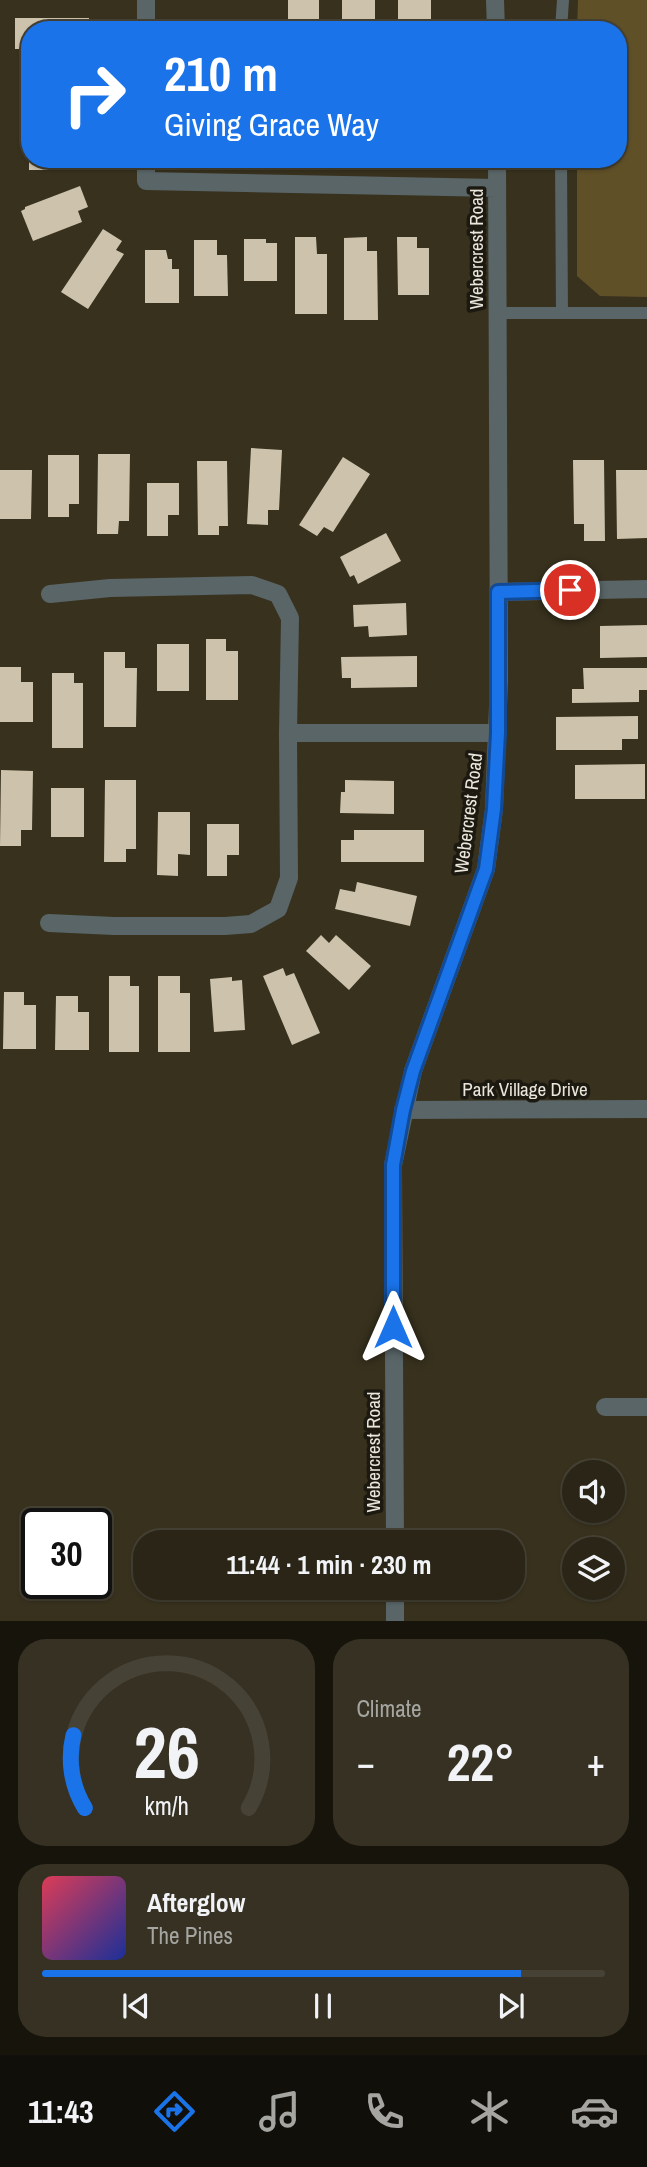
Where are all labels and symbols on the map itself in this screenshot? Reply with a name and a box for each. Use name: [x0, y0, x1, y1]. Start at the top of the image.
street label: Webercrest Road: [463, 189, 489, 309]
pin: [540, 560, 600, 620]
street label: Webercrest Road: [448, 751, 488, 875]
street label: Park Village Drive: [462, 1076, 588, 1102]
position arrow: [356, 1290, 430, 1364]
street label: Webercrest Road: [360, 1392, 386, 1512]
speed limit sign: 30: [21, 1508, 112, 1599]

